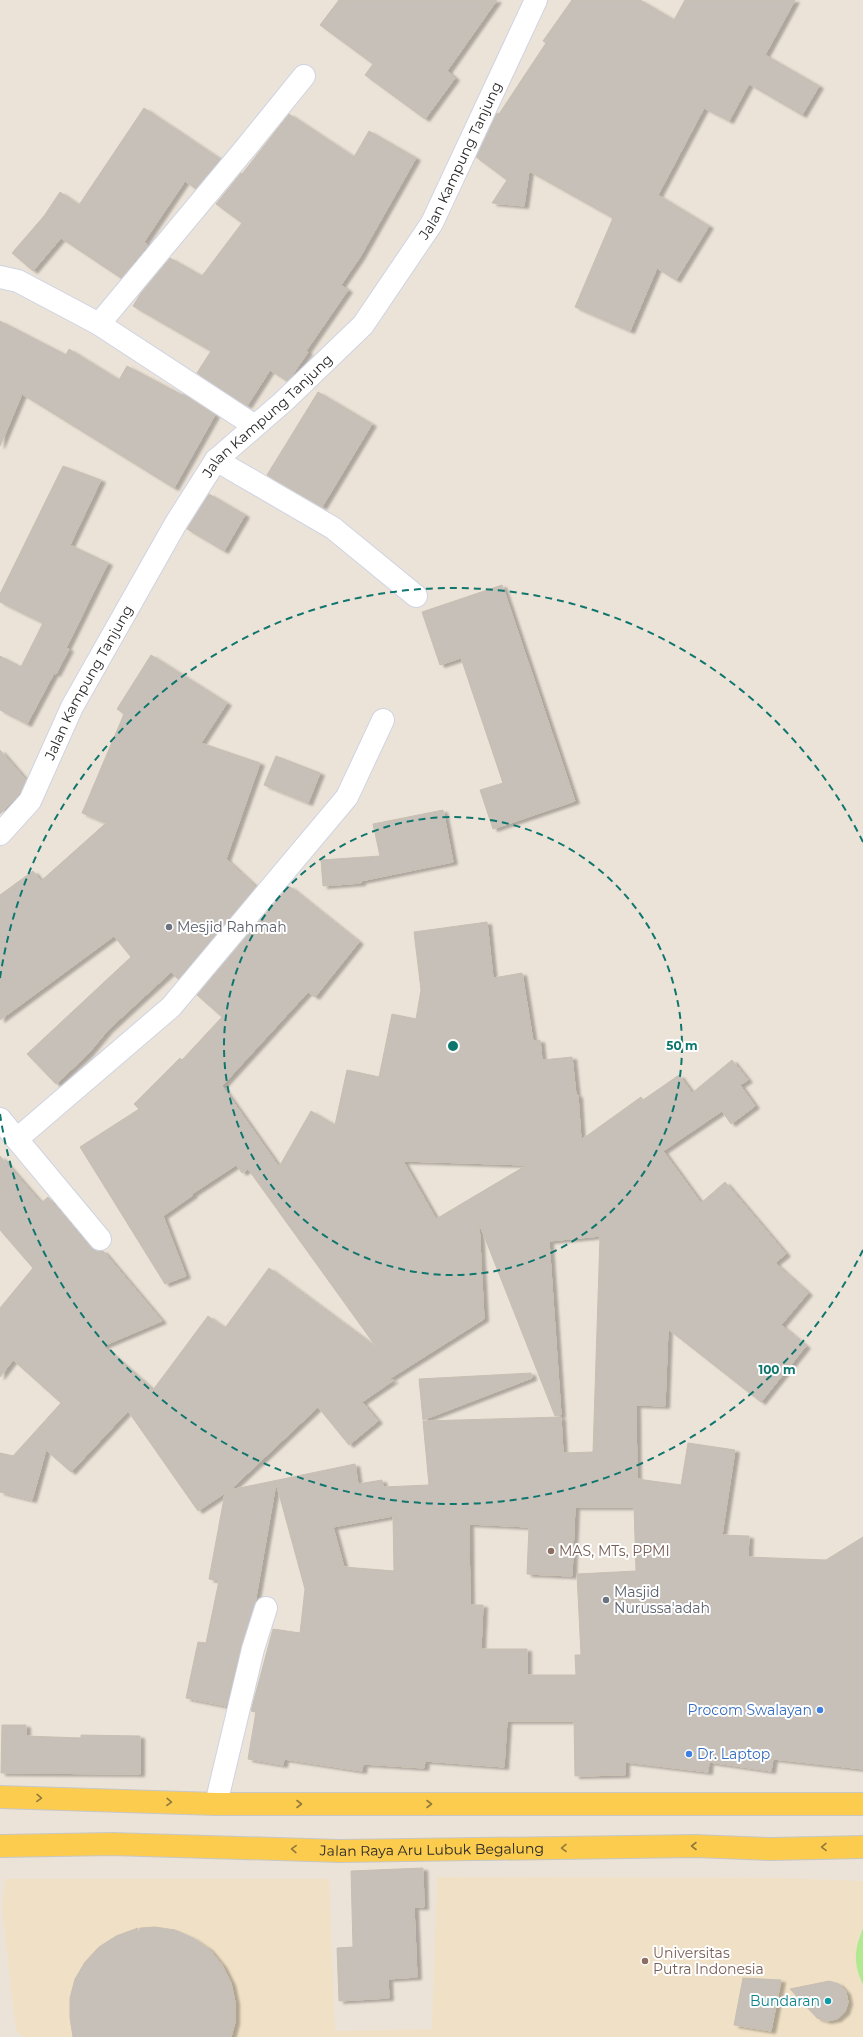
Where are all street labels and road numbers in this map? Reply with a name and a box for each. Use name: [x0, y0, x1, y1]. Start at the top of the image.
street label: Jalan Kampung Tanjung: [414, 79, 506, 244]
street label: Jalan Kampung Tanjung: [198, 350, 336, 482]
street label: Jalan Kampung Tanjung: [40, 602, 137, 764]
street label: Jalan Raya Aru Lubuk Begalung: [318, 1839, 544, 1860]

